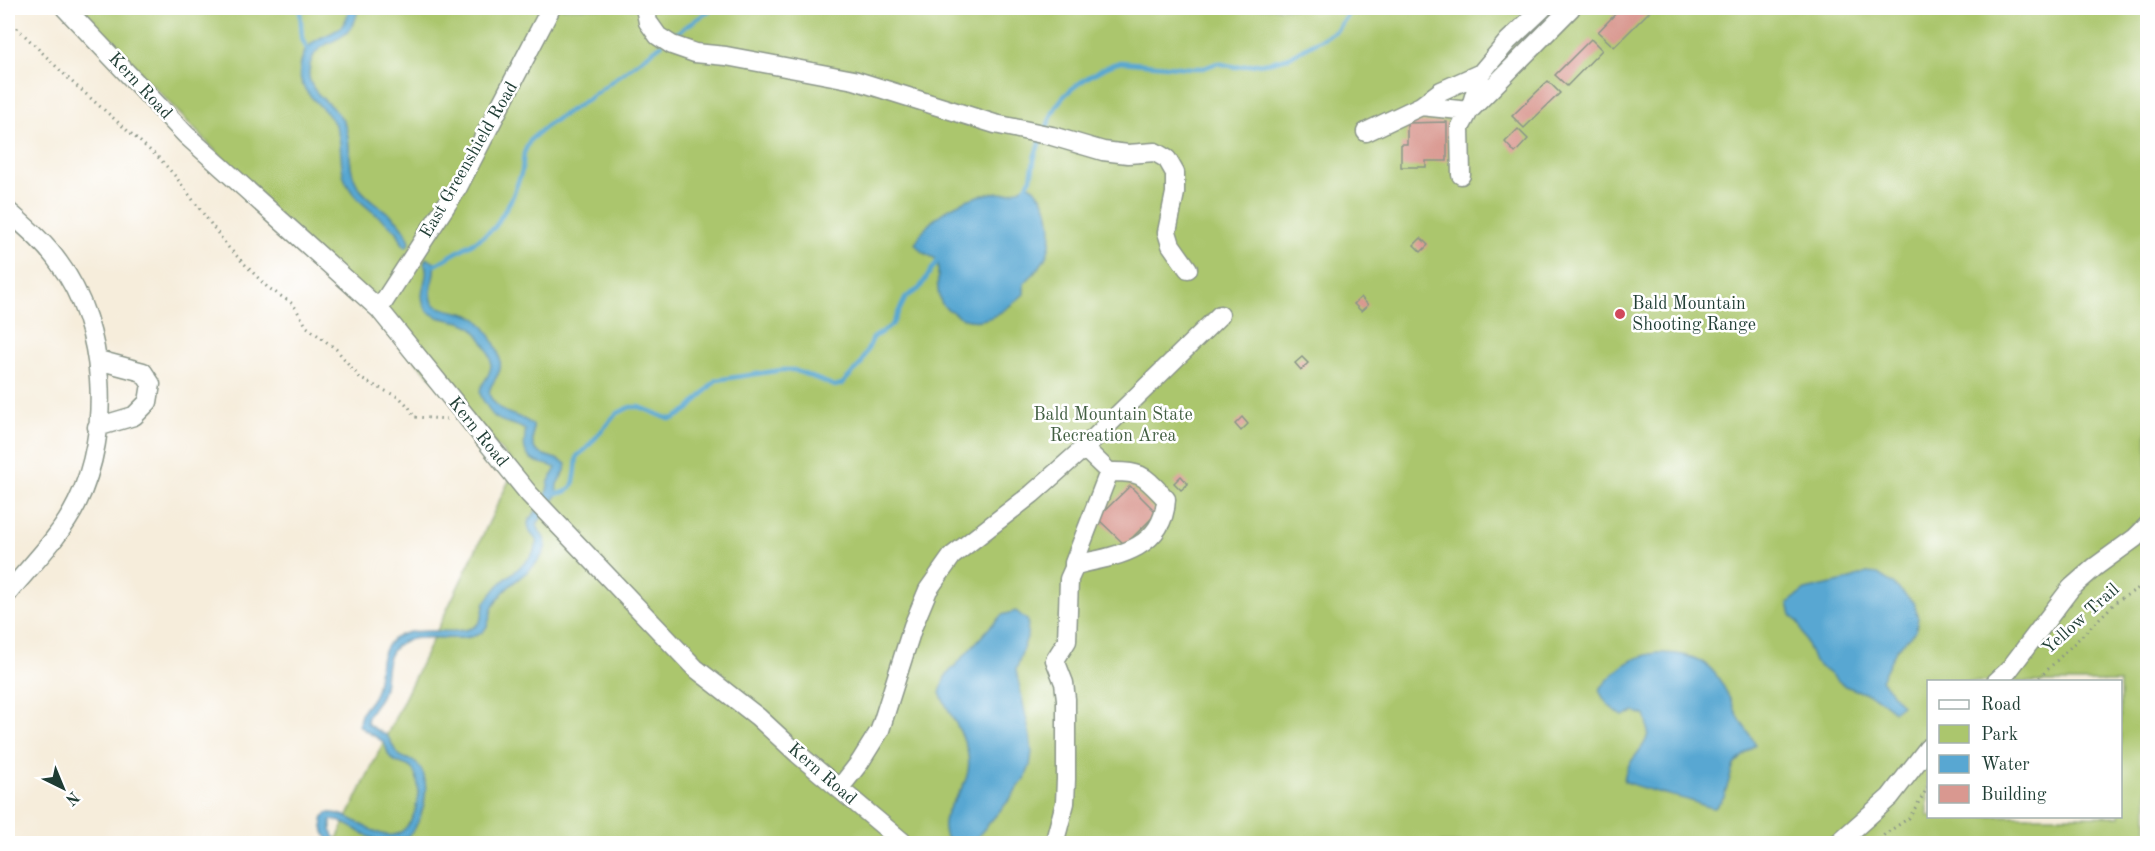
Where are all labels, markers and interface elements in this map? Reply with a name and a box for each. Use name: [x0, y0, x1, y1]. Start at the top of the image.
street label: Kern Road: [105, 49, 175, 123]
street label: East Greenshield Road: [417, 79, 521, 241]
place label: Bald Mountain Shooting Range: [1632, 295, 1756, 334]
marker: Bald Mountain Shooting Range: [1613, 307, 1627, 321]
street label: Kern Road: [445, 394, 511, 470]
park label: Bald Mountain State Recreation Area: [1033, 406, 1193, 445]
street label: Yellow Trail: [2039, 580, 2123, 658]
legend: [1927, 680, 2122, 818]
text: Road: [1981, 696, 2021, 714]
text: Park: [1981, 726, 2018, 744]
street label: Kern Road: [784, 740, 860, 808]
text: Water: [1981, 756, 2030, 774]
north arrow: [33, 758, 93, 818]
text: Building: [1981, 786, 2047, 804]
text: N: [61, 787, 82, 808]

